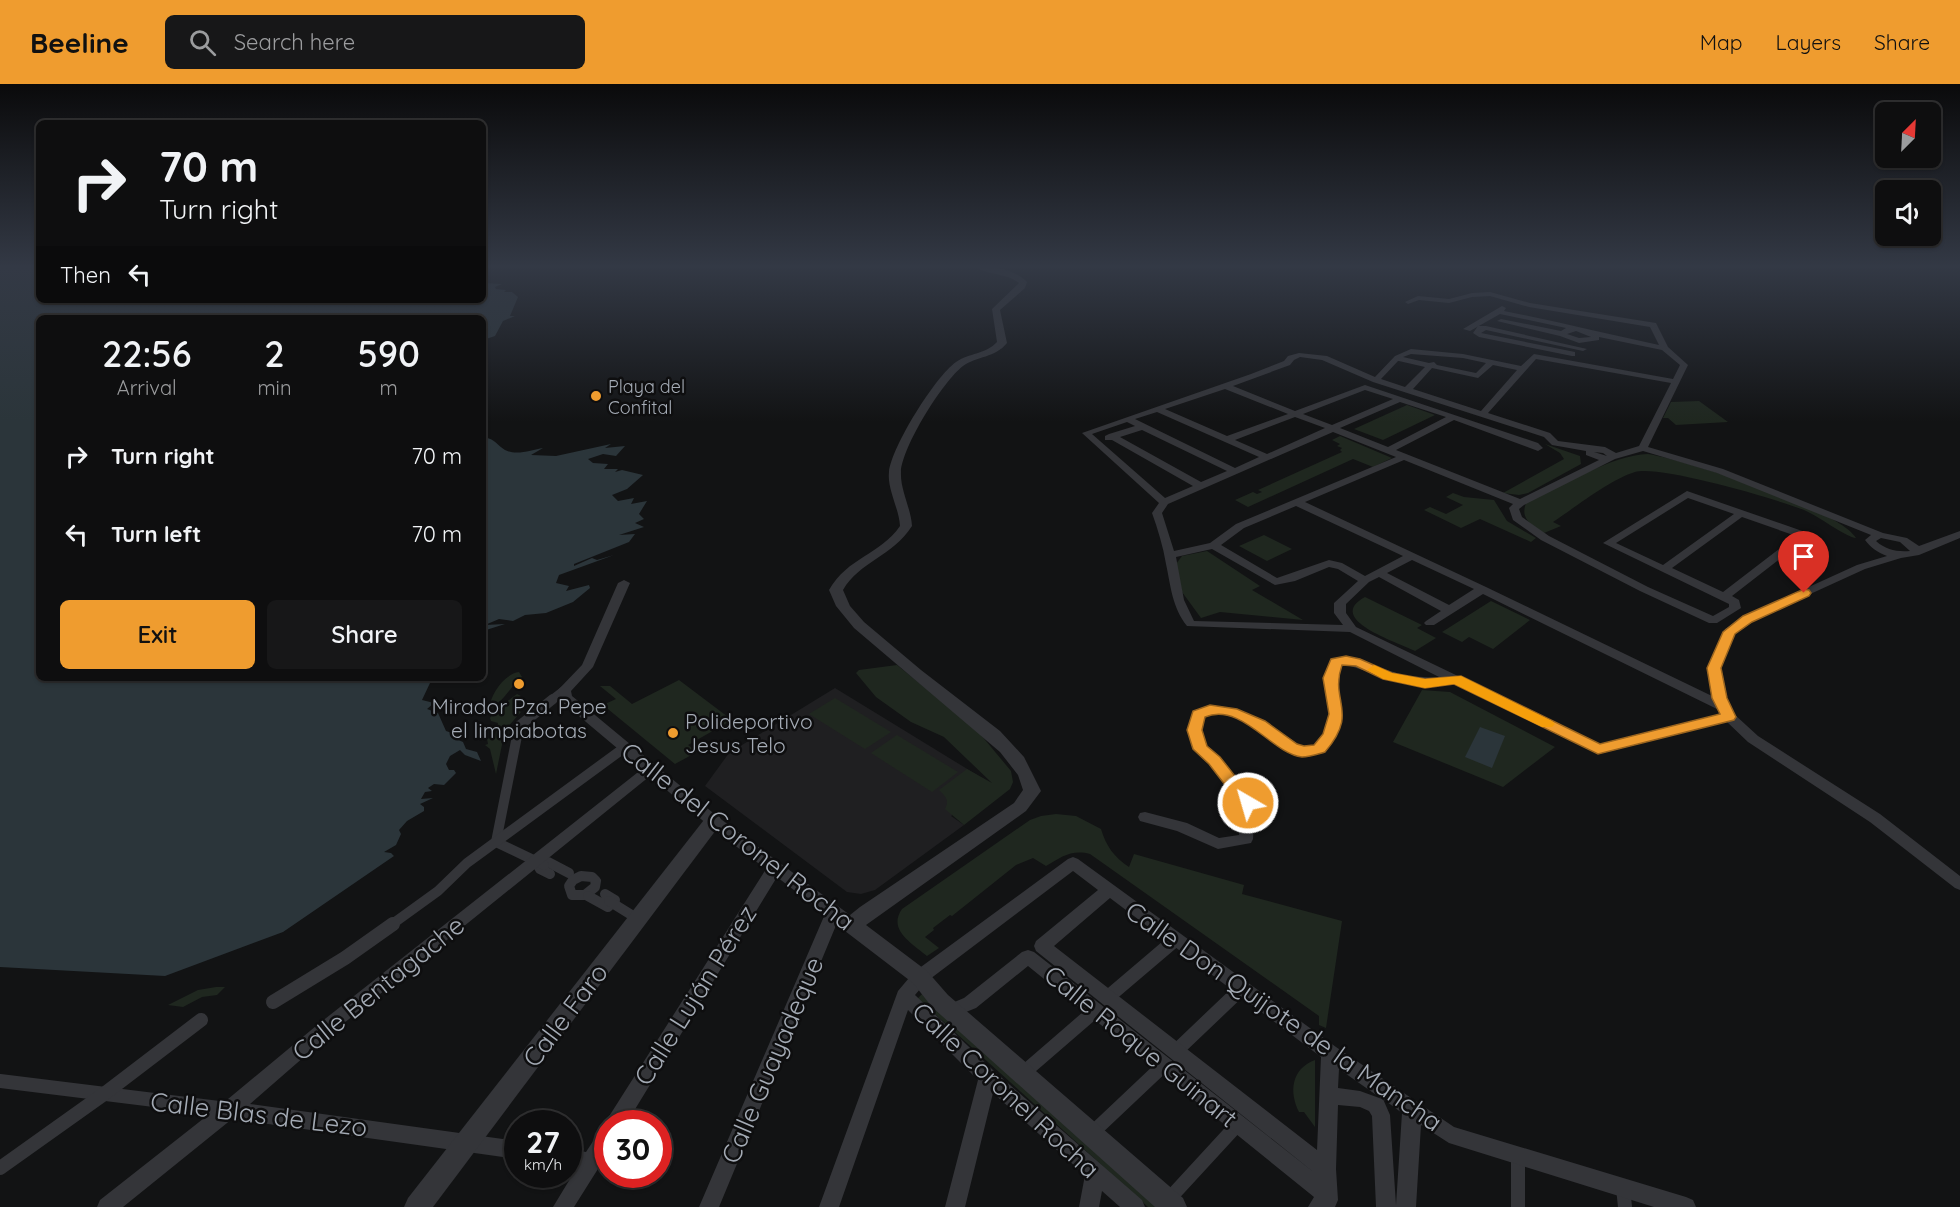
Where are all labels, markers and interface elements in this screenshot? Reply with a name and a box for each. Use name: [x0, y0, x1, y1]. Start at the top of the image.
search box: [165, 15, 585, 69]
text: Beeline: [30, 25, 129, 60]
icon: search: [186, 26, 219, 59]
text: Search here: [234, 28, 355, 56]
text: Map: [1700, 29, 1743, 55]
text: Layers: [1776, 29, 1841, 55]
text: Share: [1874, 29, 1930, 55]
north arrow: [1875, 102, 1941, 168]
map controls: [1875, 102, 1941, 246]
text: 70 m: [159, 140, 258, 193]
icon: right: [60, 144, 138, 222]
button: sound: [1875, 180, 1941, 246]
text: Turn right: [159, 192, 278, 226]
icon: left: [123, 258, 156, 291]
text: Then: [60, 261, 111, 289]
text: 22:56: [102, 331, 191, 376]
text: 2: [264, 331, 285, 376]
text: 590: [357, 331, 420, 376]
text: Arrival: [117, 375, 177, 400]
text: min: [257, 375, 291, 400]
text: m: [380, 375, 398, 400]
place label: Playa del Confital: [608, 375, 685, 419]
marker: Playa del Confital: [589, 389, 603, 403]
icon: right: [60, 440, 93, 473]
text: Turn right: [111, 442, 215, 470]
text: 70 m: [412, 442, 462, 470]
icon: left: [60, 518, 93, 551]
text: Turn left: [111, 520, 201, 548]
text: 70 m: [412, 520, 462, 548]
pin: [1778, 531, 1829, 593]
icon: arrive: [1787, 540, 1820, 573]
button: Exit: [60, 600, 255, 669]
button: Share: [267, 600, 462, 669]
marker: Mirador Pza. Pepe el limpiabotas: [512, 677, 526, 691]
place label: Mirador Pza. Pepe el limpiabotas: [431, 693, 607, 743]
place label: Polideportivo Jesus Telo: [685, 708, 813, 758]
marker: Polideportivo Jesus Telo: [666, 726, 680, 740]
street label: Calle del Coronel Rocha: [615, 735, 861, 937]
position arrow: [1216, 771, 1280, 835]
street label: Calle Don Quijote de la Mancha: [1119, 894, 1449, 1138]
street label: Calle Luján Pérez: [626, 899, 764, 1091]
street label: Calle Bentagache: [285, 908, 471, 1068]
street label: Calle Guayadeque: [714, 952, 830, 1168]
street label: Calle Faro: [515, 957, 615, 1073]
street label: Calle Roque Guinart: [1038, 958, 1244, 1134]
street label: Calle Coronel Rocha: [906, 995, 1106, 1185]
street label: Calle Blas de Lezo: [149, 1084, 369, 1144]
speed limit sign: 30: [594, 1110, 672, 1188]
text: 27: [526, 1123, 560, 1161]
text: km/h: [524, 1155, 562, 1174]

